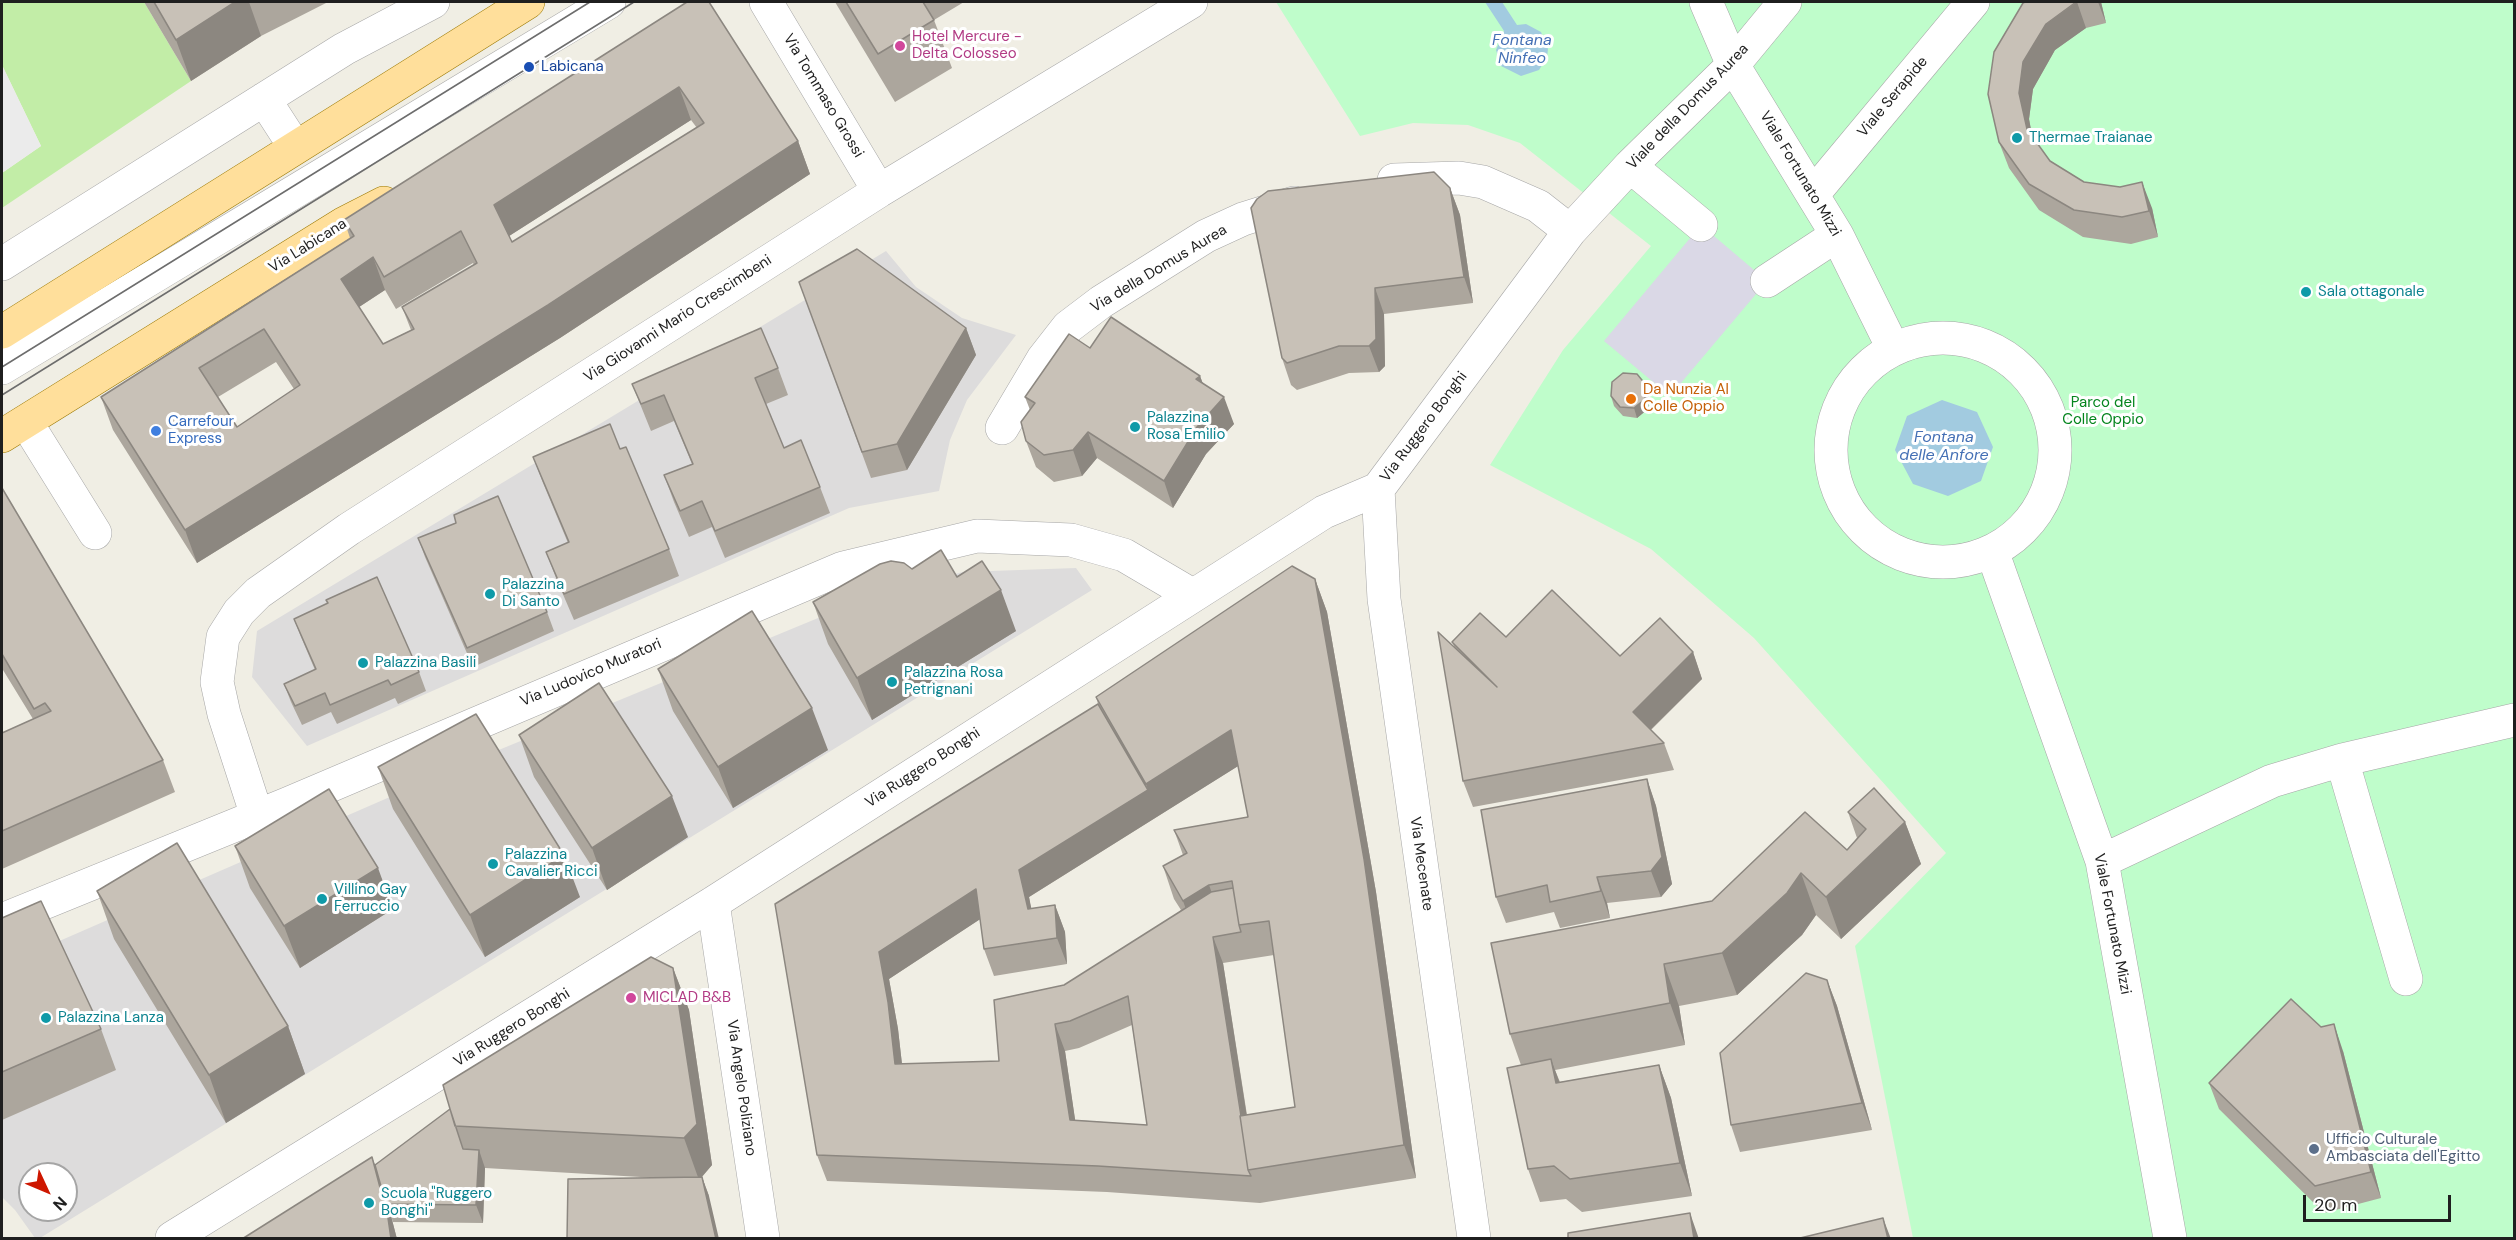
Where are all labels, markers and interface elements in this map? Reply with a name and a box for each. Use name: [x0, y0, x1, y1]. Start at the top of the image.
place label: Hotel Mercure - Delta Colosseo: [912, 28, 1022, 63]
street label: Via Tommaso Grossi: [779, 31, 867, 161]
water label: Fontana Ninfeo: [1492, 31, 1552, 69]
marker: Hotel Mercure - Delta Colosseo: [893, 39, 907, 53]
street label: Viale della Domus Aurea: [1623, 41, 1753, 173]
street label: Viale Serapide: [1854, 53, 1932, 141]
place label: Labicana: [541, 58, 604, 76]
marker: Labicana: [522, 60, 536, 74]
street label: Viale Fortunato Mizzi: [1755, 108, 1845, 240]
place label: Thermae Traianae: [2029, 129, 2152, 147]
marker: Thermae Traianae: [2010, 131, 2024, 145]
street label: Via Labicana: [266, 215, 350, 277]
street label: Via della Domus Aurea: [1088, 221, 1230, 317]
street label: Via Giovanni Mario Crescimbeni: [581, 251, 775, 387]
place label: Sala ottagonale: [2318, 283, 2424, 301]
marker: Sala ottagonale: [2299, 285, 2313, 299]
street label: Via Ruggero Bonghi: [1377, 368, 1471, 486]
place label: Da Nunzia Al Colle Oppio: [1643, 381, 1729, 416]
marker: Da Nunzia Al Colle Oppio: [1624, 392, 1638, 406]
park label: Parco del Colle Oppio: [2062, 394, 2144, 429]
place label: Palazzina Rosa Emilio: [1147, 409, 1225, 444]
place label: Carrefour Express: [168, 413, 234, 448]
marker: Palazzina Rosa Emilio: [1128, 420, 1142, 434]
marker: Carrefour Express: [149, 424, 163, 438]
water label: Fontana delle Anfore: [1899, 428, 1989, 466]
place label: Palazzina Di Santo: [502, 576, 564, 611]
marker: Palazzina Di Santo: [483, 587, 497, 601]
street label: Via Ludovico Muratori: [518, 635, 664, 711]
place label: Palazzina Basili: [375, 654, 476, 672]
marker: Palazzina Basili: [356, 656, 370, 670]
place label: Palazzina Rosa Petrignani: [904, 664, 1003, 699]
marker: Palazzina Rosa Petrignani: [885, 675, 899, 689]
street label: Via Ruggero Bonghi: [862, 724, 984, 812]
street label: Via Mecenate: [1405, 816, 1437, 912]
place label: Palazzina Cavalier Ricci: [505, 846, 598, 881]
street label: Viale Fortunato Mizzi: [2090, 852, 2134, 996]
marker: Palazzina Cavalier Ricci: [486, 857, 500, 871]
place label: Villino Gay Ferruccio: [334, 881, 407, 916]
marker: Villino Gay Ferruccio: [315, 892, 329, 906]
street label: Via Ruggero Bonghi: [451, 985, 573, 1071]
place label: MICLAD B&B: [643, 989, 731, 1007]
marker: MICLAD B&B: [624, 991, 638, 1005]
place label: Palazzina Lanza: [58, 1009, 164, 1027]
marker: Palazzina Lanza: [39, 1011, 53, 1025]
street label: Via Angelo Poliziano: [723, 1019, 759, 1157]
place label: Ufficio Culturale Ambasciata dell'Egitto: [2326, 1131, 2480, 1166]
marker: Ufficio Culturale Ambasciata dell'Egitto: [2307, 1142, 2321, 1156]
north arrow: [18, 1162, 78, 1222]
scale bar: [2306, 1183, 2454, 1221]
place label: Scuola "Ruggero Bonghi": [381, 1185, 492, 1220]
text: N: [48, 1192, 71, 1215]
text: 20 m: [2314, 1193, 2357, 1217]
marker: Scuola "Ruggero Bonghi": [362, 1196, 376, 1210]

